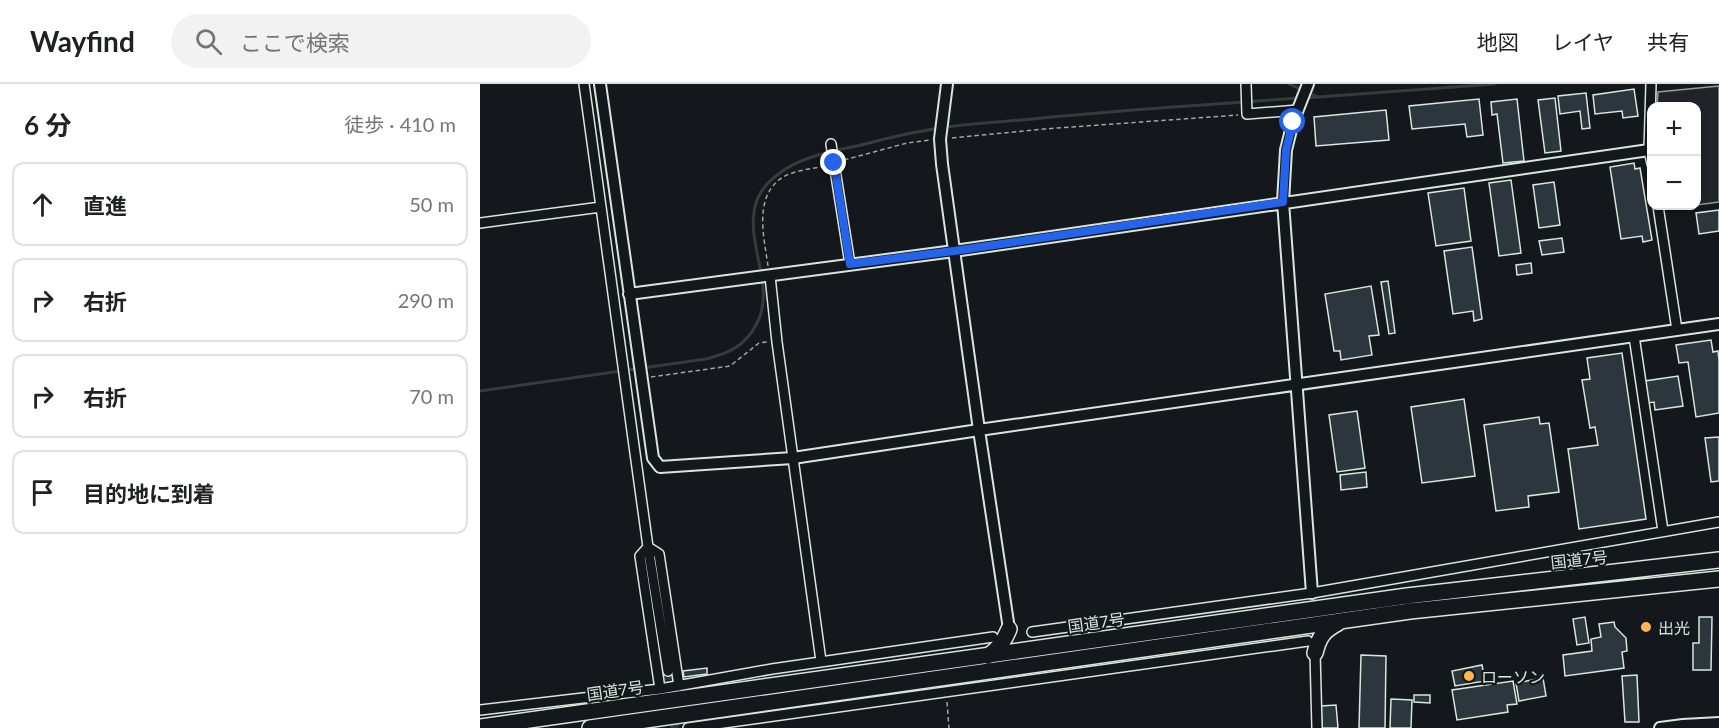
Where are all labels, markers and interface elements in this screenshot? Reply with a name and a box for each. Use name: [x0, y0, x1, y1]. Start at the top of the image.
search box: [171, 14, 591, 68]
text: Wayfind: [30, 24, 135, 58]
icon: search: [192, 25, 225, 58]
text: ここで検索: [240, 29, 350, 56]
text: 地図: [1477, 29, 1519, 54]
text: レイヤ: [1552, 29, 1614, 54]
text: 共有: [1647, 29, 1689, 54]
map controls: [1647, 102, 1701, 210]
button: +: [1647, 102, 1701, 156]
route start: [1279, 108, 1305, 134]
text: 6 分: [24, 109, 71, 141]
text: 徒歩 · 410 m: [344, 112, 456, 136]
route end: [820, 149, 846, 175]
button: −: [1647, 156, 1701, 210]
icon: ahead: [26, 188, 59, 221]
text: 直進: [83, 192, 127, 219]
text: 50 m: [409, 192, 454, 216]
icon: right: [26, 284, 59, 317]
text: 右折: [83, 288, 127, 315]
text: 290 m: [398, 288, 454, 312]
icon: right: [26, 380, 59, 413]
text: 右折: [83, 384, 127, 411]
text: 70 m: [409, 384, 454, 408]
icon: arrive: [26, 476, 59, 509]
text: 目的地に到着: [83, 480, 215, 507]
street label: 国道7号: [1550, 547, 1608, 571]
street label: 国道7号: [1066, 609, 1126, 635]
place label: 出光: [1658, 618, 1690, 637]
marker: 出光: [1639, 620, 1653, 634]
place label: ローソン: [1481, 667, 1545, 686]
marker: ローソン: [1462, 669, 1476, 683]
street label: 国道7号: [585, 677, 645, 703]

